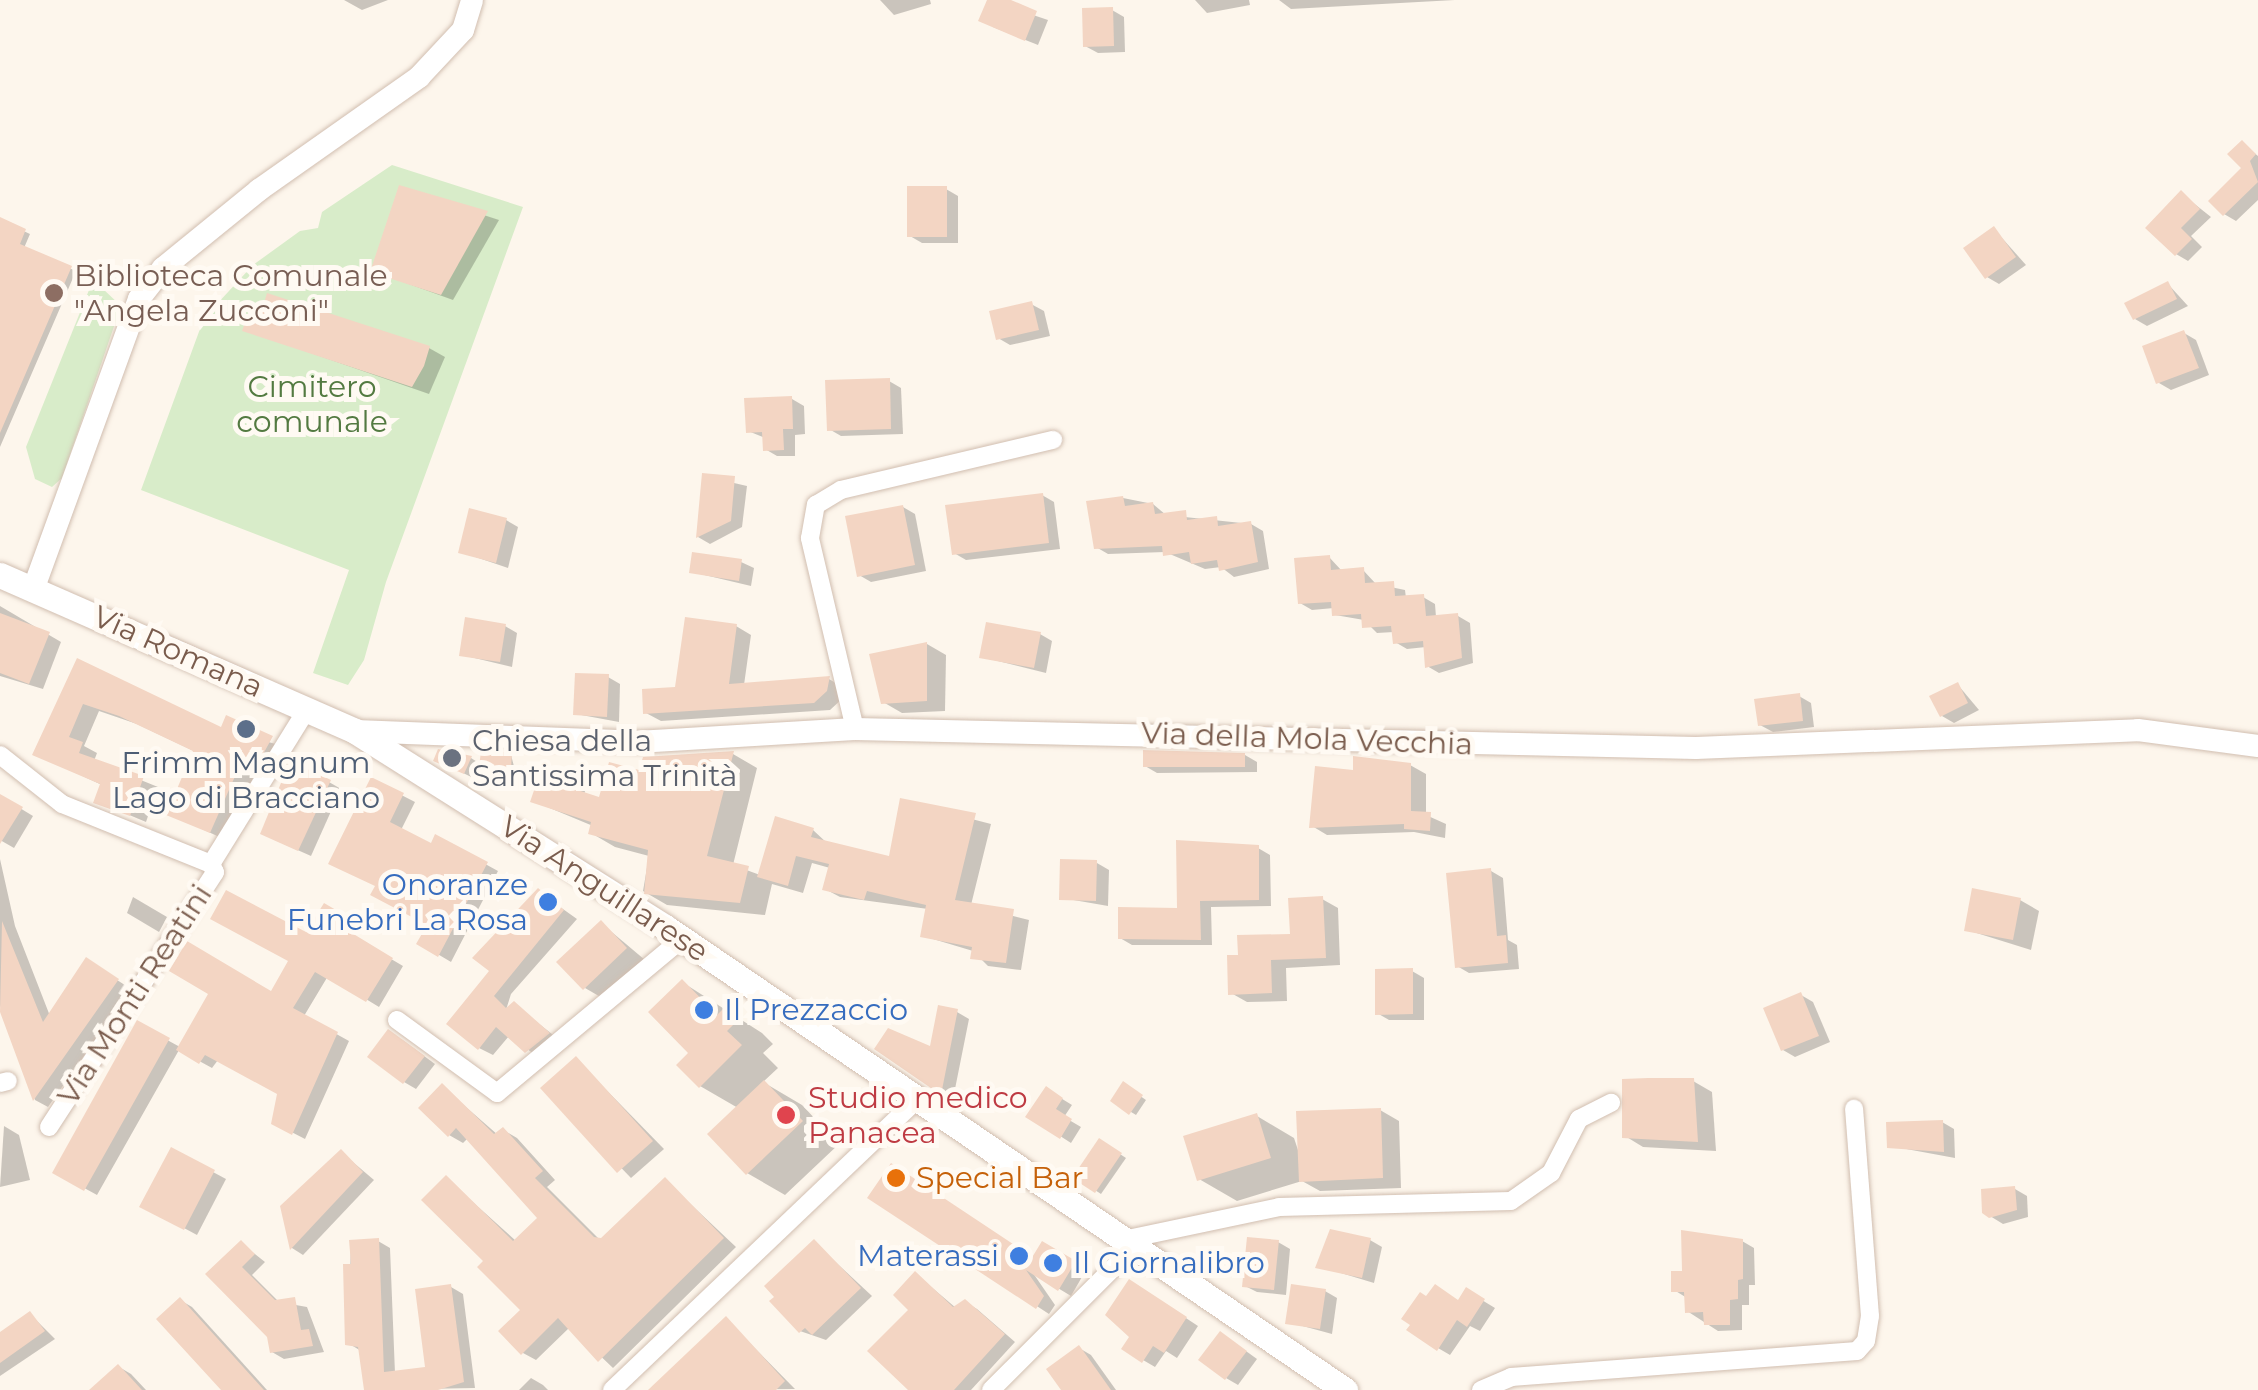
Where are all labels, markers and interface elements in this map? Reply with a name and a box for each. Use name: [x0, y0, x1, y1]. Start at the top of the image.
place label: Biblioteca Comunale "Angela Zucconi": [74, 258, 388, 328]
marker: Biblioteca Comunale "Angela Zucconi": [43, 282, 65, 304]
park label: Cimitero comunale: [236, 369, 388, 440]
street label: Via Romana: [88, 599, 268, 705]
street label: Via della Mola Vecchia: [1140, 715, 1474, 763]
marker: Frimm Magnum Lago di Bracciano: [235, 718, 257, 740]
place label: Chiesa della Santissima Trinità: [472, 723, 737, 794]
place label: Frimm Magnum Lago di Bracciano: [112, 745, 380, 816]
marker: Chiesa della Santissima Trinità: [441, 747, 463, 769]
street label: Via Anguillarese: [493, 808, 715, 970]
place label: Onoranze Funebri La Rosa: [287, 867, 528, 938]
street label: Via Monti Reatini: [50, 878, 220, 1112]
marker: Onoranze Funebri La Rosa: [537, 891, 559, 913]
place label: Il Prezzaccio: [724, 992, 908, 1028]
marker: Il Prezzaccio: [693, 999, 715, 1021]
place label: Studio medico Panacea: [808, 1080, 1028, 1150]
marker: Studio medico Panacea: [773, 1102, 799, 1128]
place label: Special Bar: [916, 1160, 1084, 1196]
marker: Special Bar: [885, 1167, 907, 1189]
place label: Materassi: [857, 1238, 999, 1274]
marker: Materassi: [1008, 1245, 1030, 1267]
place label: Il Giornalibro: [1073, 1245, 1265, 1281]
marker: Il Giornalibro: [1042, 1252, 1064, 1274]

